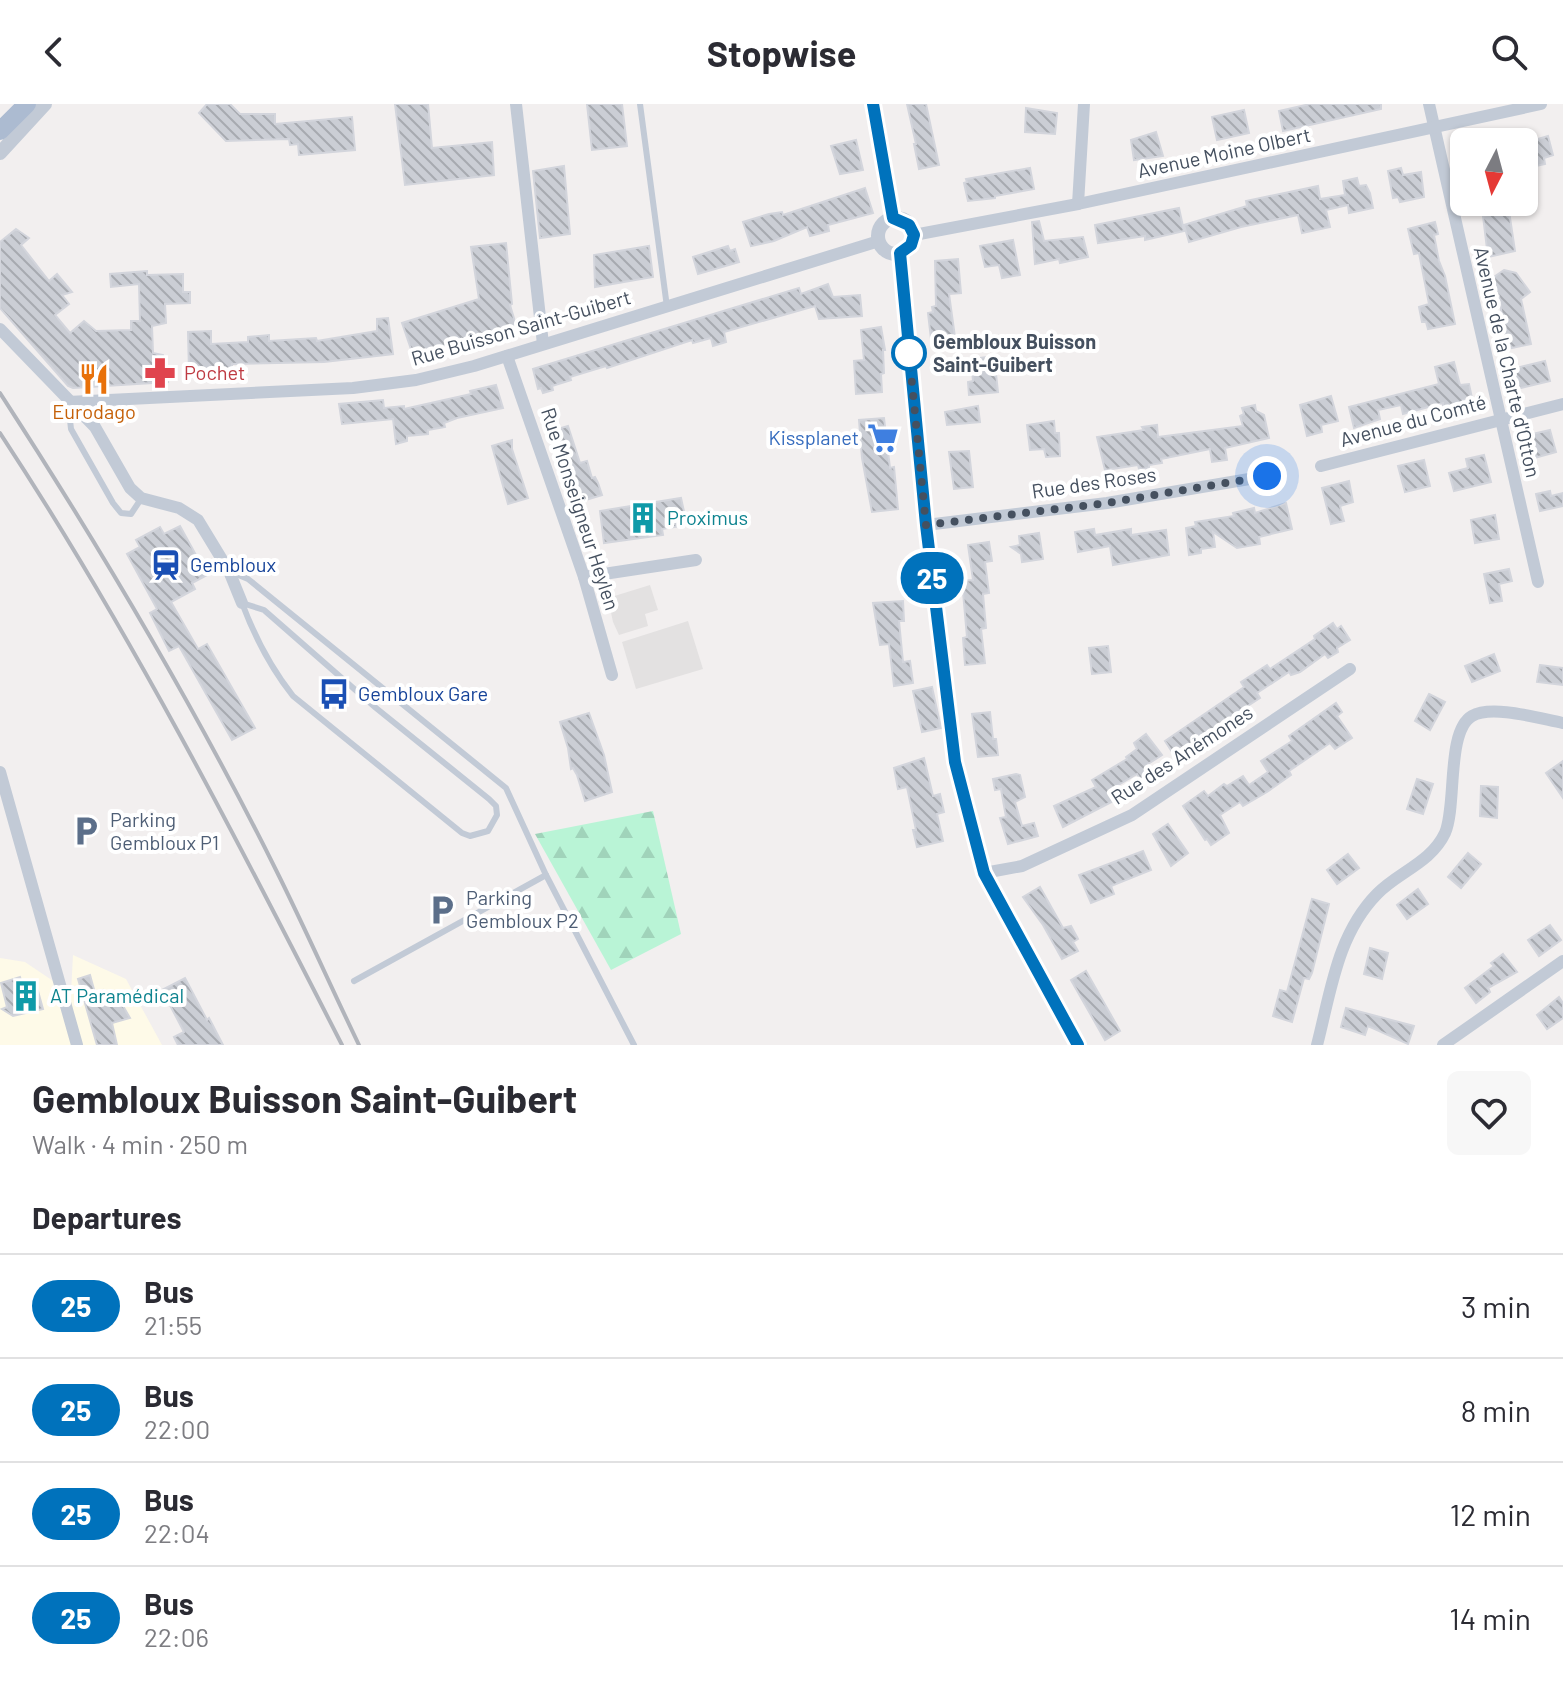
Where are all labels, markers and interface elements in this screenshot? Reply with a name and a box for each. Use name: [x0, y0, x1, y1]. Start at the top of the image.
icon: back: [32, 30, 76, 74]
icon: search: [1487, 30, 1531, 74]
text: Stopwise: [707, 31, 856, 74]
street label: Avenue Moine Olbert: [1135, 122, 1313, 182]
north arrow: [1450, 128, 1538, 216]
map controls: [1450, 128, 1538, 216]
street label: Avenue de la Charte d'Otton: [1470, 244, 1546, 480]
street label: Rue Buisson Saint-Guibert: [408, 284, 633, 370]
place label: Gembloux Buisson Saint-Guibert: [933, 329, 1096, 376]
marker: Gembloux Buisson Saint-Guibert: [892, 336, 926, 370]
pharmacy icon: Pochet: [143, 356, 177, 390]
place label: Pochet: [184, 360, 245, 384]
restaurant icon: Eurodago: [77, 362, 111, 396]
street label: Avenue du Comté: [1337, 389, 1488, 451]
place label: Eurodago: [52, 399, 136, 423]
street label: Rue Monseigneur Heylen: [537, 404, 625, 613]
supermarket icon: Kissplanet: [866, 421, 900, 455]
place label: Kissplanet: [768, 425, 859, 449]
your location: [1247, 456, 1287, 496]
street label: Rue des Roses: [1030, 461, 1158, 503]
building icon: Proximus: [626, 501, 660, 535]
place label: Proximus: [667, 505, 748, 529]
station icon: Gembloux: [149, 548, 183, 582]
place label: Gembloux: [190, 552, 277, 576]
line badge: 25: [896, 552, 968, 604]
text: 25: [917, 561, 947, 595]
bus stop icon: Gembloux Gare: [317, 677, 351, 711]
place label: Gembloux Gare: [358, 681, 488, 705]
street label: Rue des Anémones: [1106, 699, 1257, 809]
place label: Parking Gembloux P1: [110, 807, 219, 854]
parking icon: Parking Gembloux P1: [69, 814, 103, 848]
place label: Parking Gembloux P2: [466, 885, 579, 932]
parking icon: Parking Gembloux P2: [425, 893, 459, 927]
building icon: AT Paramédical: [9, 979, 43, 1013]
place label: AT Paramédical: [50, 983, 184, 1007]
button: heart: [1447, 1071, 1531, 1155]
text: Gembloux Buisson Saint-Guibert: [32, 1075, 577, 1121]
text: Walk · 4 min · 250 m: [32, 1128, 248, 1159]
text: Departures: [32, 1199, 182, 1235]
text: Bus: [144, 1273, 194, 1309]
text: 3 min: [1461, 1288, 1531, 1324]
text: 25: [61, 1289, 91, 1323]
text: 21:55: [144, 1309, 202, 1340]
text: Bus: [144, 1377, 194, 1413]
text: 8 min: [1461, 1392, 1531, 1428]
text: 25: [61, 1393, 91, 1427]
text: 22:00: [144, 1413, 210, 1444]
text: Bus: [144, 1481, 194, 1517]
text: 12 min: [1450, 1496, 1531, 1532]
text: 25: [61, 1497, 91, 1531]
text: 22:04: [144, 1517, 210, 1548]
text: Bus: [144, 1585, 194, 1621]
text: 14 min: [1449, 1600, 1531, 1636]
text: 25: [61, 1601, 91, 1635]
text: 22:06: [144, 1621, 209, 1652]

